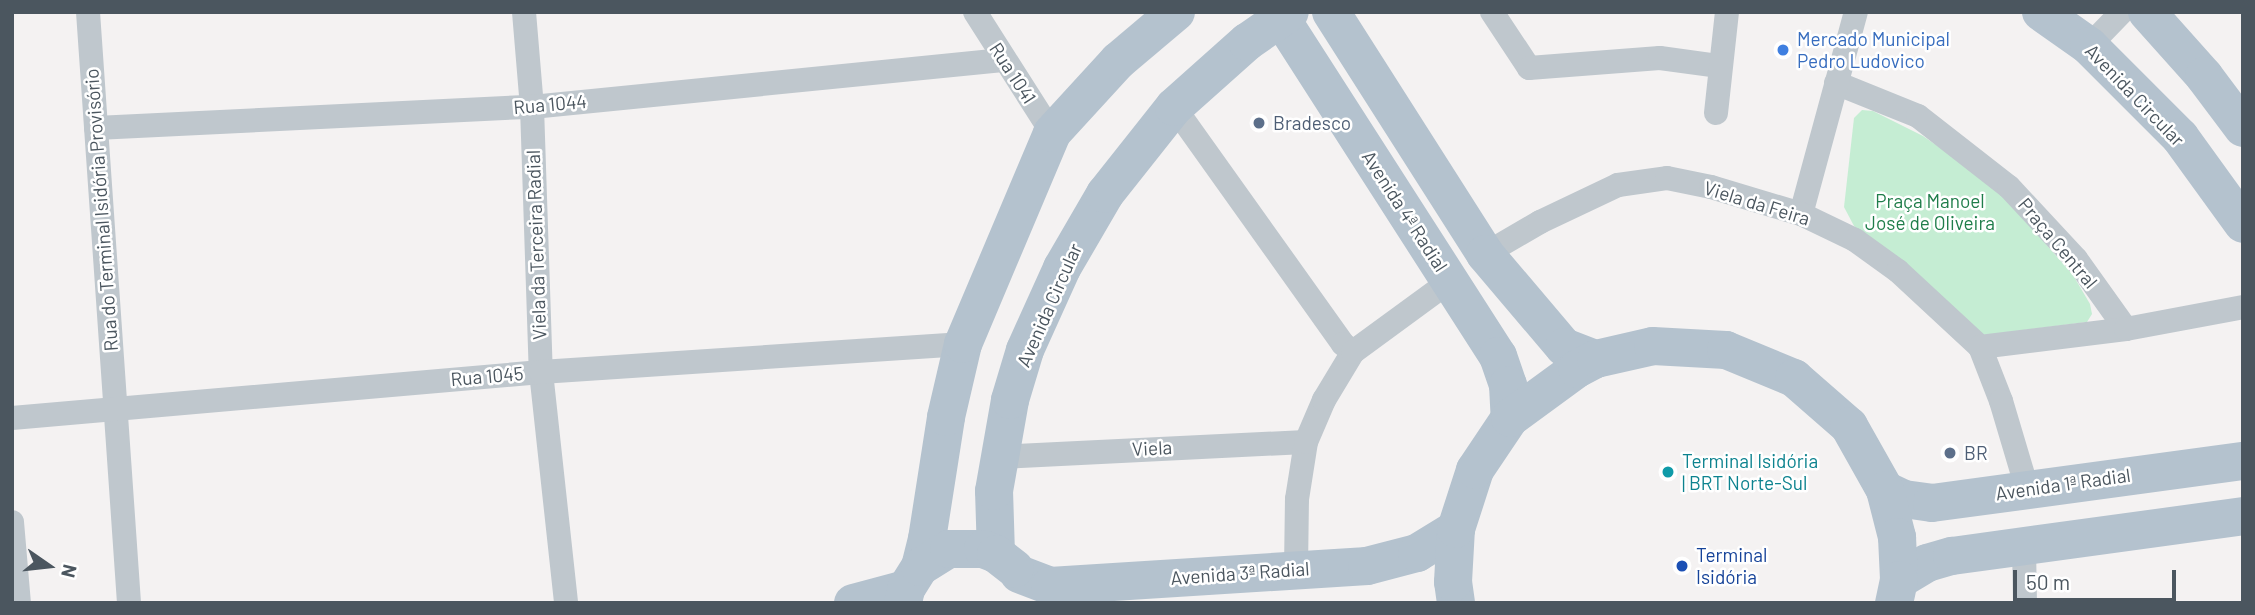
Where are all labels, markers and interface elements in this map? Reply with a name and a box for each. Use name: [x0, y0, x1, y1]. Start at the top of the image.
place label: Mercado Municipal Pedro Ludovico: [1797, 28, 1950, 72]
street label: Rua 1041: [985, 38, 1041, 108]
street label: Avenida Circular: [2081, 39, 2189, 151]
marker: Mercado Municipal Pedro Ludovico: [1775, 42, 1791, 58]
street label: Rua do Terminal Isidória Provisório: [80, 68, 122, 352]
street label: Rua 1044: [512, 89, 588, 119]
place label: Bradesco: [1273, 112, 1351, 134]
marker: Bradesco: [1251, 115, 1267, 131]
street label: Avenida 4ª Radial: [1357, 146, 1453, 276]
street label: Viela da Terceira Radial: [521, 150, 551, 340]
street label: Viela da Feira: [1701, 176, 1813, 230]
park label: Praça Manoel José de Oliveira: [1865, 190, 1995, 234]
street label: Praça Central: [2014, 193, 2102, 293]
street label: Avenida Circular: [1012, 240, 1086, 370]
street label: Rua 1045: [450, 361, 524, 391]
street label: Viela: [1131, 436, 1173, 460]
place label: BR: [1964, 442, 1988, 464]
marker: BR: [1942, 445, 1958, 461]
place label: Terminal Isidória | BRT Norte-Sul: [1682, 450, 1818, 494]
street label: Avenida 1ª Radial: [1994, 463, 2132, 505]
marker: Terminal Isidória | BRT Norte-Sul: [1660, 464, 1676, 480]
north arrow: [14, 531, 84, 601]
place label: Terminal Isidória: [1696, 544, 1767, 588]
scale bar: [2017, 556, 2180, 600]
street label: Avenida 3ª Radial: [1170, 557, 1310, 589]
marker: Terminal Isidória: [1674, 558, 1690, 574]
text: N: [57, 562, 83, 580]
text: 50 m: [2026, 569, 2070, 594]

